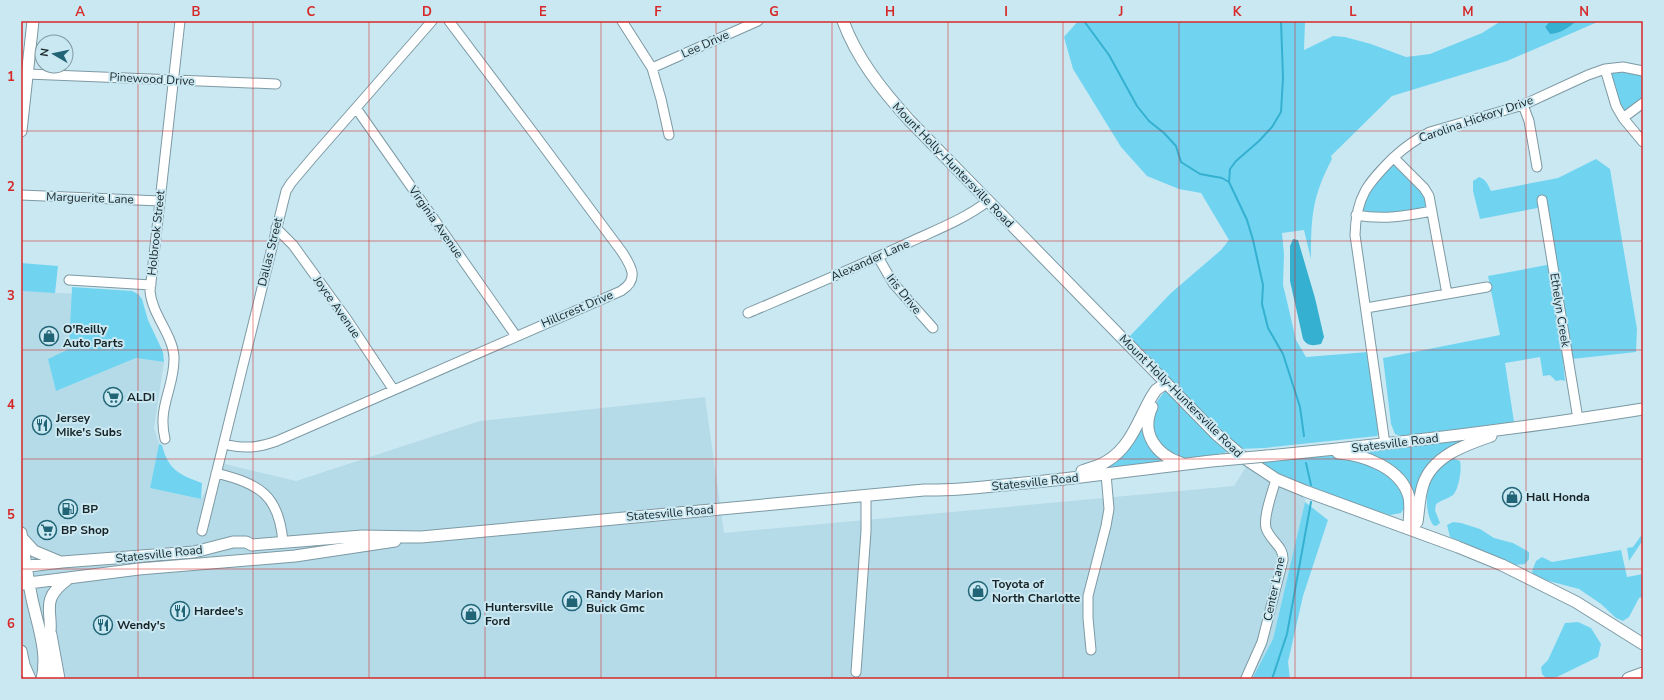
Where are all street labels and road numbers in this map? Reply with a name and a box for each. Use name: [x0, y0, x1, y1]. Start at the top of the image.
street label: Lee Drive: [679, 26, 731, 62]
street label: Pinewood Drive: [109, 69, 195, 89]
street label: Carolina Hickory Drive: [1417, 92, 1535, 146]
street label: Mount Holly-Huntersville Road: [889, 99, 1017, 231]
street label: Virginia Avenue: [405, 182, 467, 261]
street label: Marguerite Lane: [46, 188, 134, 208]
street label: Holbrook Street: [144, 189, 169, 276]
street label: Dallas Street: [254, 215, 286, 288]
street label: Alexander Lane: [828, 235, 912, 285]
street label: Iris Drive: [883, 271, 925, 317]
street label: Joyce Avenue: [309, 272, 364, 341]
street label: Ethelyn Creek: [1546, 272, 1574, 349]
street label: Hillcrest Drive: [539, 287, 615, 331]
street label: Mount Holly-Huntersville Road: [1116, 331, 1246, 461]
street label: Statesville Road: [1351, 430, 1439, 456]
street label: Statesville Road: [991, 469, 1079, 495]
street label: Statesville Road: [626, 501, 714, 525]
street label: Statesville Road: [115, 541, 203, 567]
street label: Center Lane: [1259, 556, 1289, 622]

